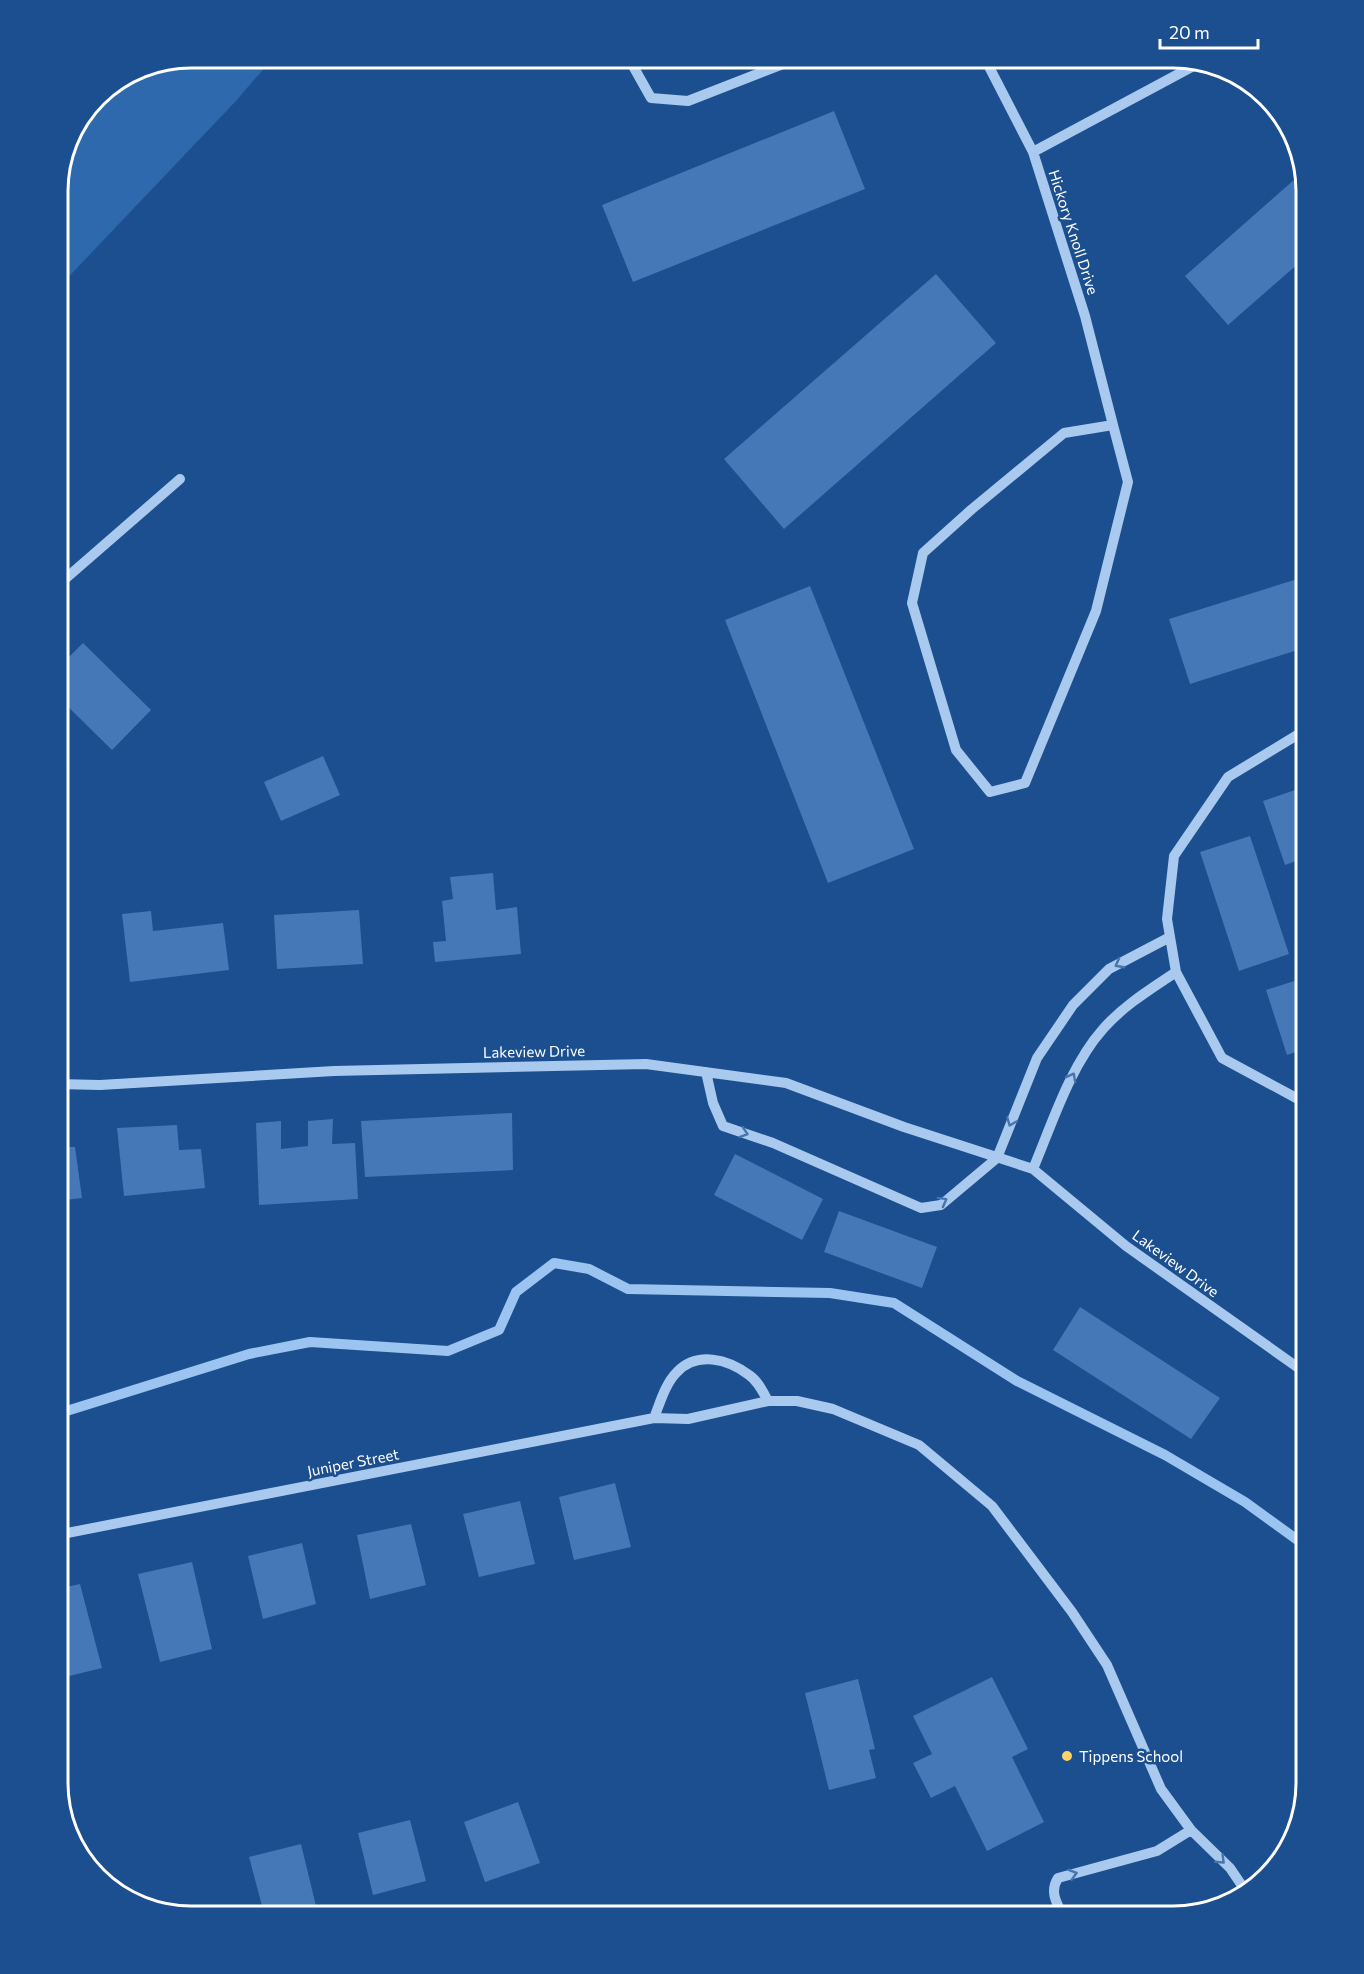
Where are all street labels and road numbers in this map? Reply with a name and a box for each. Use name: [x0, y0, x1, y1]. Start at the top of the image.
street label: Hickory Knoll Drive: [1045, 167, 1103, 297]
street label: Lakeview Drive: [483, 1041, 585, 1061]
street label: Lakeview Drive: [1129, 1226, 1223, 1300]
street label: Juniper Street: [306, 1444, 400, 1480]

